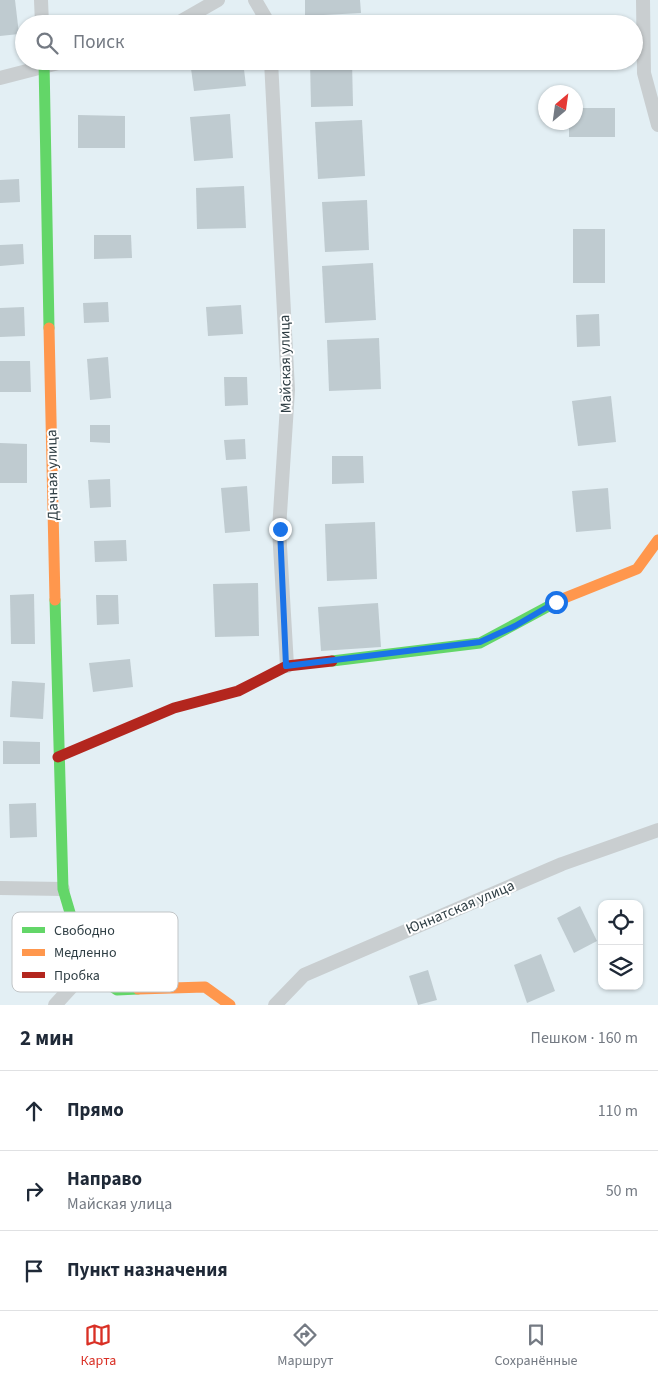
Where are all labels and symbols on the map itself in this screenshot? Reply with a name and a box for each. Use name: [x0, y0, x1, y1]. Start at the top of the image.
north arrow: [538, 85, 583, 130]
street label: Майская улица: [274, 314, 297, 414]
street label: Дачная улица: [41, 429, 64, 521]
route end: [269, 518, 292, 541]
route start: [545, 591, 568, 614]
street label: Юннатская улица: [403, 875, 518, 940]
legend: [12, 912, 178, 992]
text: Свободно: [54, 921, 115, 941]
text: Медленно: [54, 943, 117, 963]
text: Пробка: [54, 966, 100, 986]

